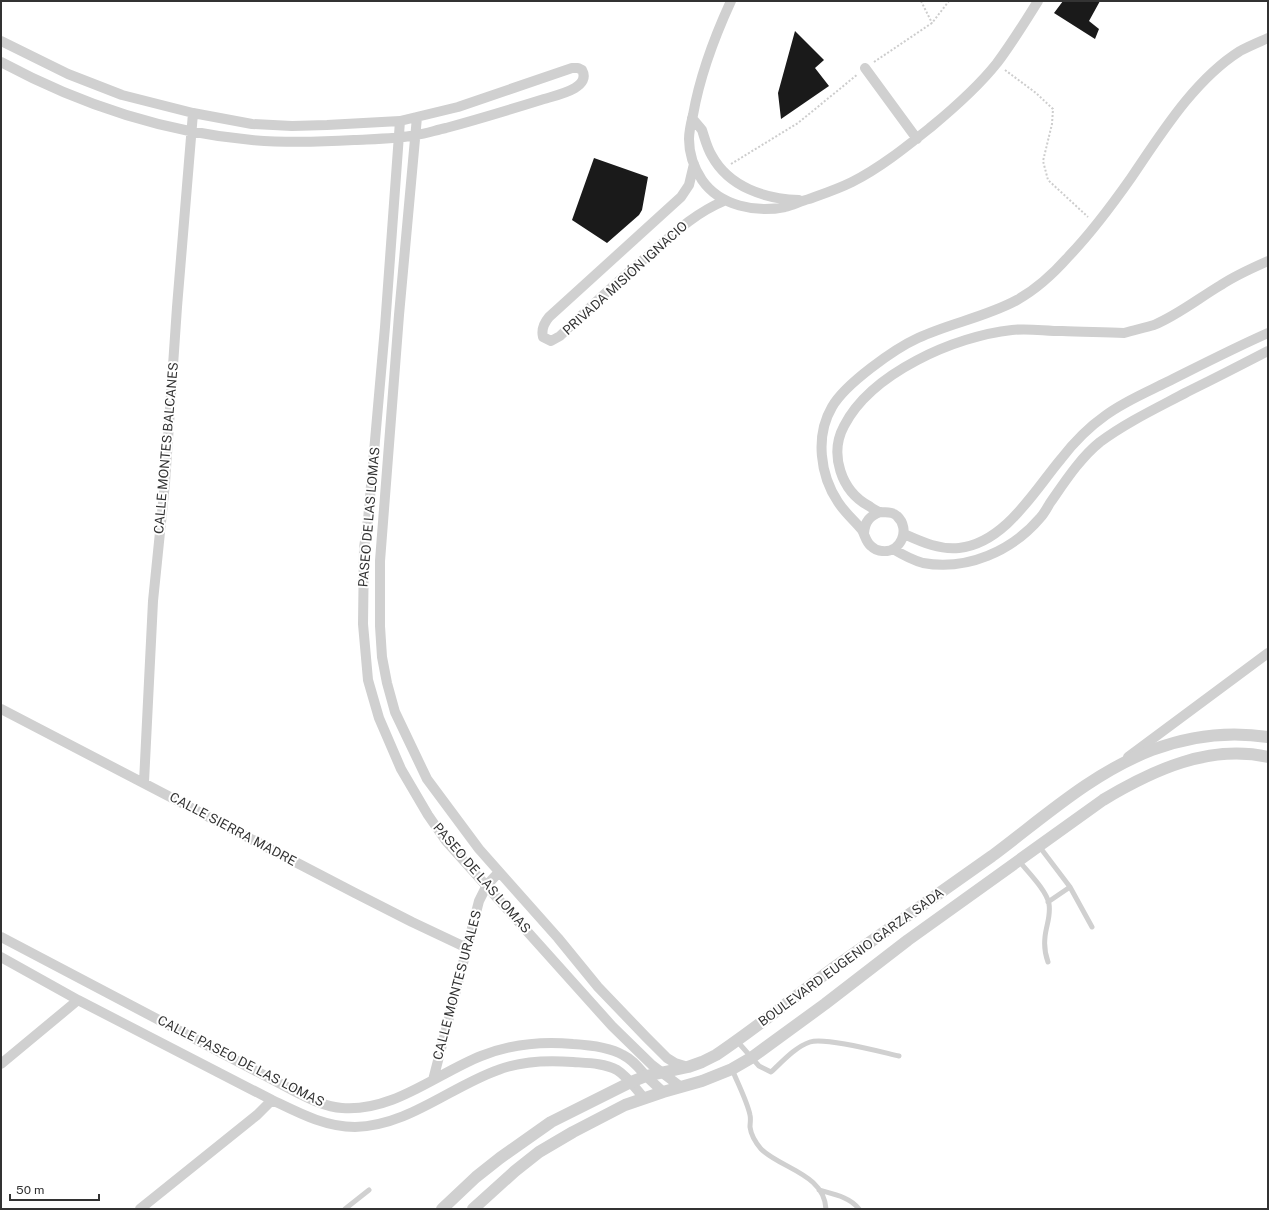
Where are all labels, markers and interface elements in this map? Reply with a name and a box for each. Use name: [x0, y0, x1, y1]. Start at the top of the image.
street label: PRIVADA MISIÓN IGNACIO: [559, 217, 690, 338]
street label: CALLE MONTES BALCANES: [151, 361, 181, 535]
street label: PASEO DE LAS LOMAS: [355, 446, 383, 588]
street label: CALLE SIERRA MADRE: [167, 789, 299, 869]
street label: PASEO DE LAS LOMAS: [430, 820, 534, 936]
street label: BOULEVARD EUGENIO GARZA SADA: [756, 885, 946, 1029]
street label: CALLE MONTES URALES: [430, 909, 484, 1061]
street label: CALLE PASEO DE LAS LOMAS: [155, 1012, 327, 1110]
scale bar: [10, 1176, 99, 1202]
text: 50 m: [16, 1183, 44, 1197]

